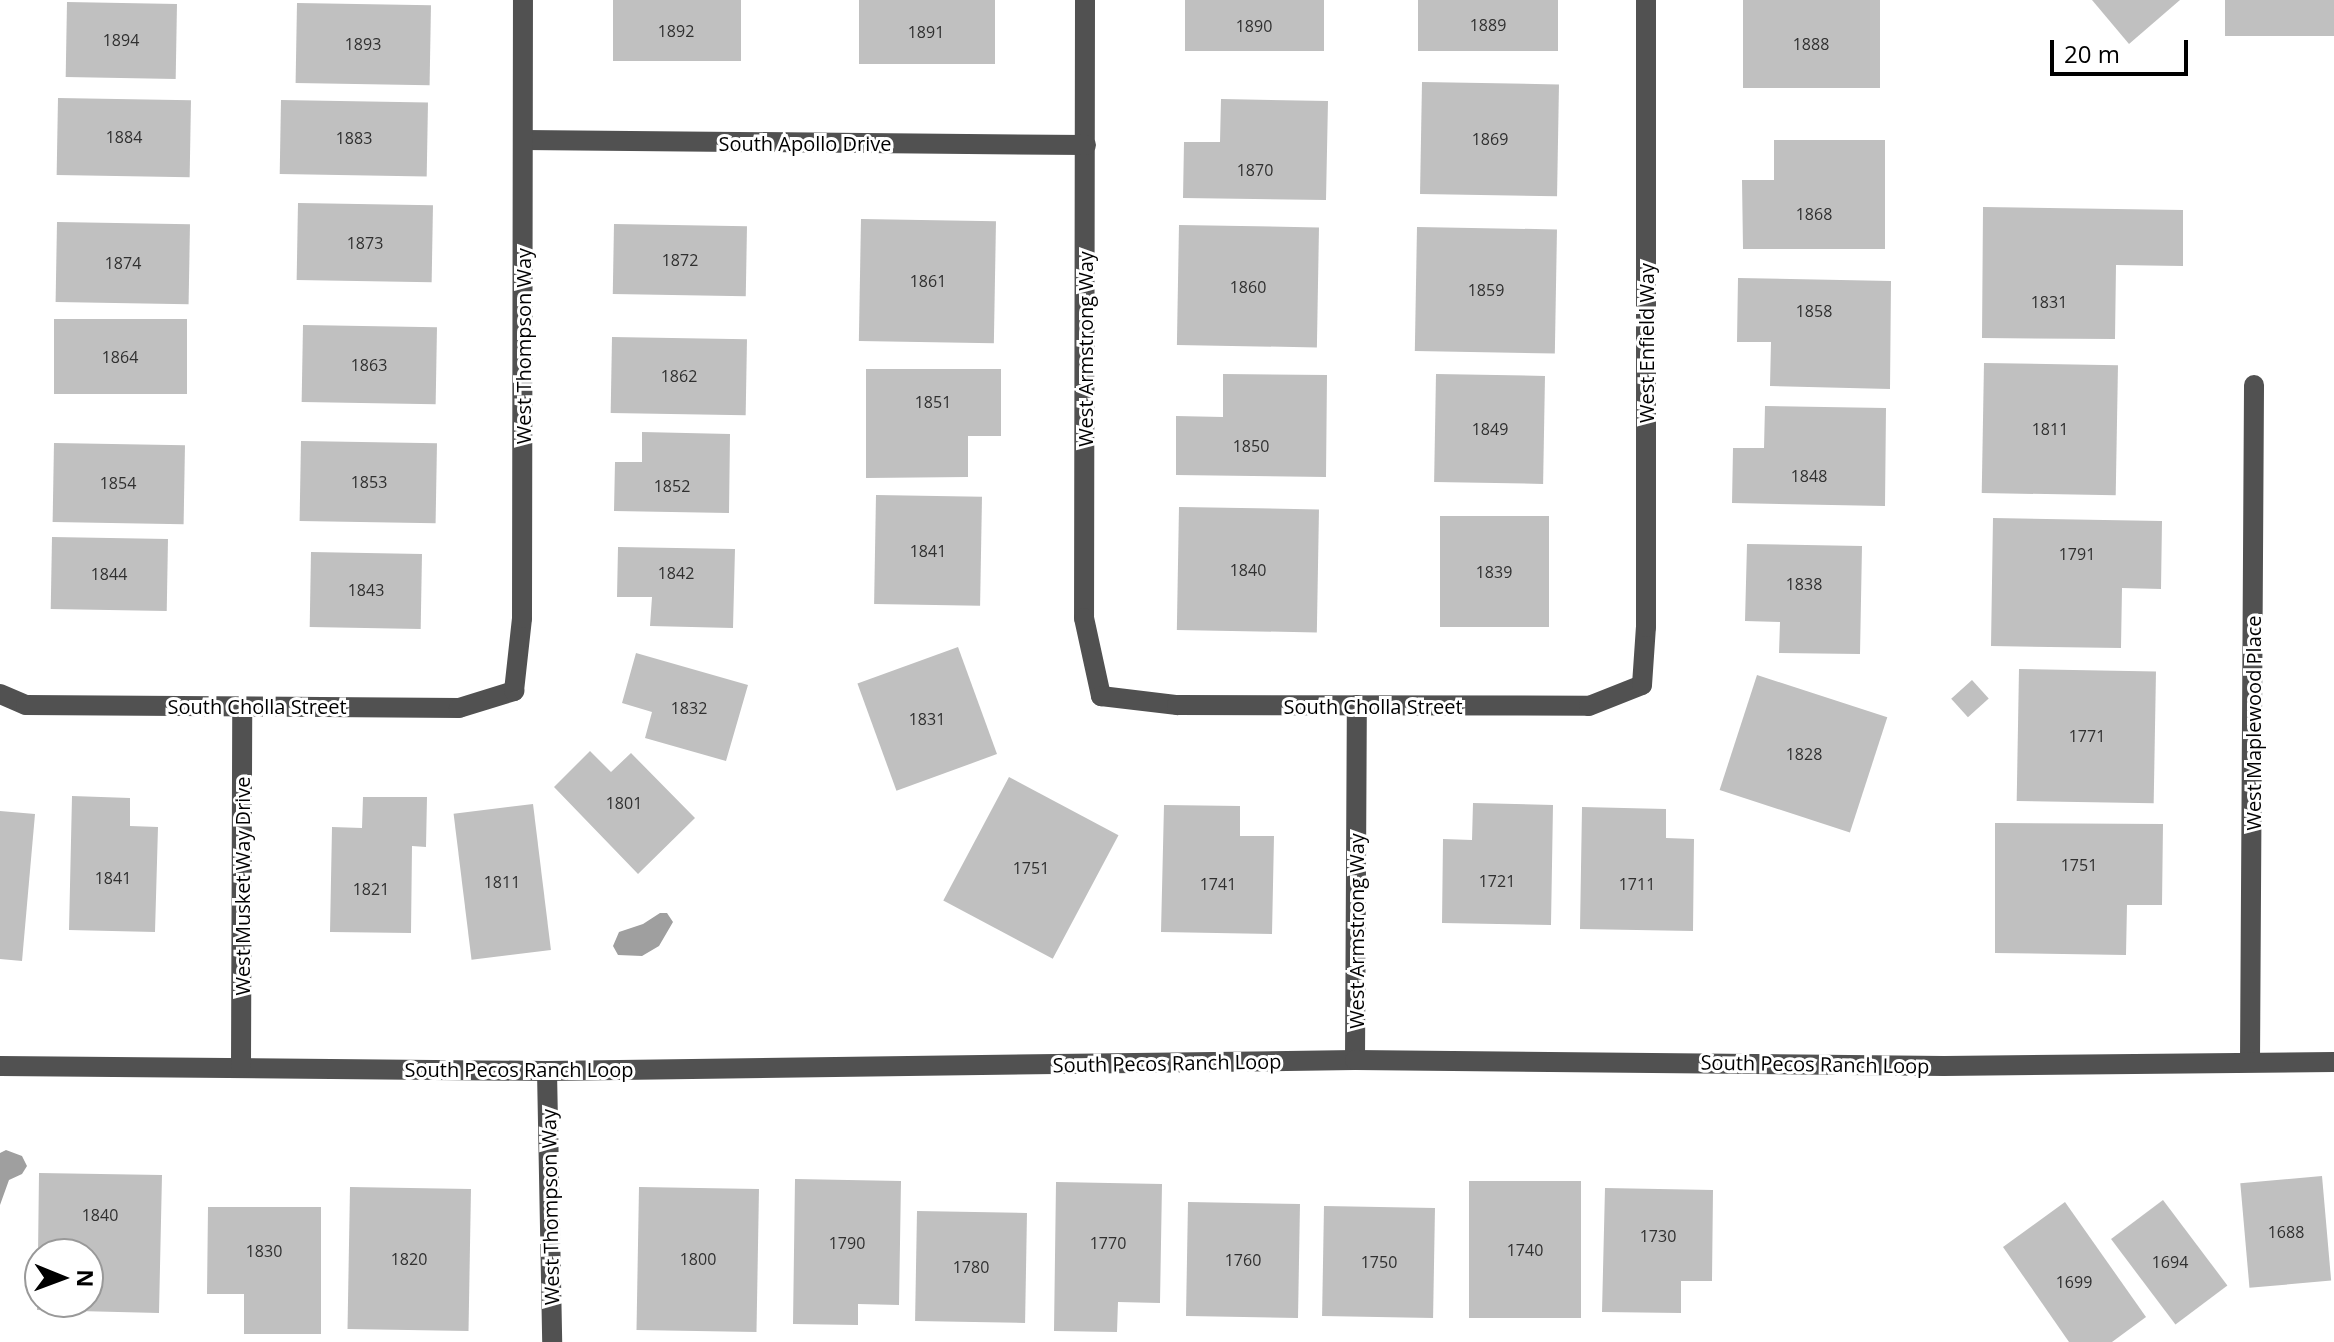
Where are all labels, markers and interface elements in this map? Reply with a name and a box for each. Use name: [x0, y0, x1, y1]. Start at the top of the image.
house number: 1889: [1470, 15, 1506, 35]
house number: 1890: [1236, 16, 1272, 36]
house number: 1892: [658, 21, 694, 41]
house number: 1891: [908, 22, 944, 42]
scale bar: [2054, 24, 2192, 74]
house number: 1894: [103, 30, 139, 50]
house number: 1893: [345, 34, 381, 54]
house number: 1888: [1793, 34, 1829, 54]
text: 20 m: [2064, 37, 2120, 70]
house number: 1884: [106, 127, 142, 147]
house number: 1883: [336, 128, 372, 148]
house number: 1869: [1472, 129, 1508, 149]
street label: South Apollo Drive: [718, 131, 892, 155]
house number: 1870: [1237, 160, 1273, 180]
house number: 1868: [1796, 204, 1832, 224]
house number: 1873: [347, 233, 383, 253]
street label: West Thompson Way: [511, 248, 535, 444]
house number: 1872: [662, 250, 698, 270]
street label: West Armstrong Way: [1073, 251, 1097, 447]
house number: 1874: [105, 253, 141, 273]
street label: West Enfield Way: [1634, 263, 1658, 423]
house number: 1861: [910, 271, 946, 291]
house number: 1860: [1230, 277, 1266, 297]
house number: 1859: [1468, 280, 1504, 300]
house number: 1831: [2031, 292, 2067, 312]
house number: 1858: [1796, 301, 1832, 321]
house number: 1864: [102, 347, 138, 367]
house number: 1863: [351, 355, 387, 375]
house number: 1862: [661, 366, 697, 386]
house number: 1851: [915, 392, 951, 412]
house number: 1849: [1472, 419, 1508, 439]
house number: 1811: [2032, 419, 2068, 439]
house number: 1850: [1233, 436, 1269, 456]
house number: 1848: [1791, 466, 1827, 486]
house number: 1853: [351, 472, 387, 492]
house number: 1854: [100, 473, 136, 493]
house number: 1852: [654, 476, 690, 496]
house number: 1841: [910, 541, 946, 561]
house number: 1791: [2059, 544, 2095, 564]
house number: 1840: [1230, 560, 1266, 580]
house number: 1839: [1476, 562, 1512, 582]
house number: 1842: [658, 563, 694, 583]
house number: 1844: [91, 564, 127, 584]
house number: 1838: [1786, 574, 1822, 594]
house number: 1843: [348, 580, 384, 600]
street label: West Maplewood Place: [2241, 615, 2265, 831]
street label: South Cholla Street: [167, 694, 347, 718]
street label: South Cholla Street: [1283, 694, 1463, 718]
house number: 1832: [671, 698, 707, 718]
house number: 1831: [909, 709, 945, 729]
house number: 1771: [2069, 726, 2105, 746]
house number: 1828: [1786, 744, 1822, 764]
street label: West Musket Way Drive: [230, 776, 254, 996]
house number: 1801: [606, 793, 642, 813]
street label: West Armstrong Way: [1344, 833, 1368, 1029]
house number: 1751: [2061, 855, 2097, 875]
house number: 1751: [1013, 858, 1049, 878]
house number: 1841: [95, 868, 131, 888]
house number: 1721: [1479, 871, 1515, 891]
house number: 1811: [484, 872, 520, 892]
house number: 1741: [1200, 874, 1236, 894]
house number: 1711: [1619, 874, 1655, 894]
house number: 1821: [353, 879, 389, 899]
street label: South Pecos Ranch Loop: [1052, 1049, 1282, 1077]
street label: South Pecos Ranch Loop: [1700, 1050, 1930, 1078]
street label: South Pecos Ranch Loop: [405, 1057, 633, 1081]
street label: West Thompson Way: [536, 1109, 564, 1305]
house number: 1840: [82, 1205, 118, 1225]
house number: 1688: [2268, 1222, 2304, 1242]
house number: 1730: [1640, 1226, 1676, 1246]
house number: 1790: [829, 1233, 865, 1253]
house number: 1770: [1090, 1233, 1126, 1253]
north arrow: [24, 1238, 104, 1318]
house number: 1740: [1507, 1240, 1543, 1260]
house number: 1830: [246, 1241, 282, 1261]
house number: 1820: [391, 1249, 427, 1269]
house number: 1800: [680, 1249, 716, 1269]
house number: 1760: [1225, 1250, 1261, 1270]
house number: 1750: [1361, 1252, 1397, 1272]
house number: 1694: [2152, 1252, 2188, 1272]
house number: 1780: [953, 1257, 989, 1277]
text: N: [71, 1269, 101, 1288]
house number: 1699: [2056, 1272, 2092, 1292]

